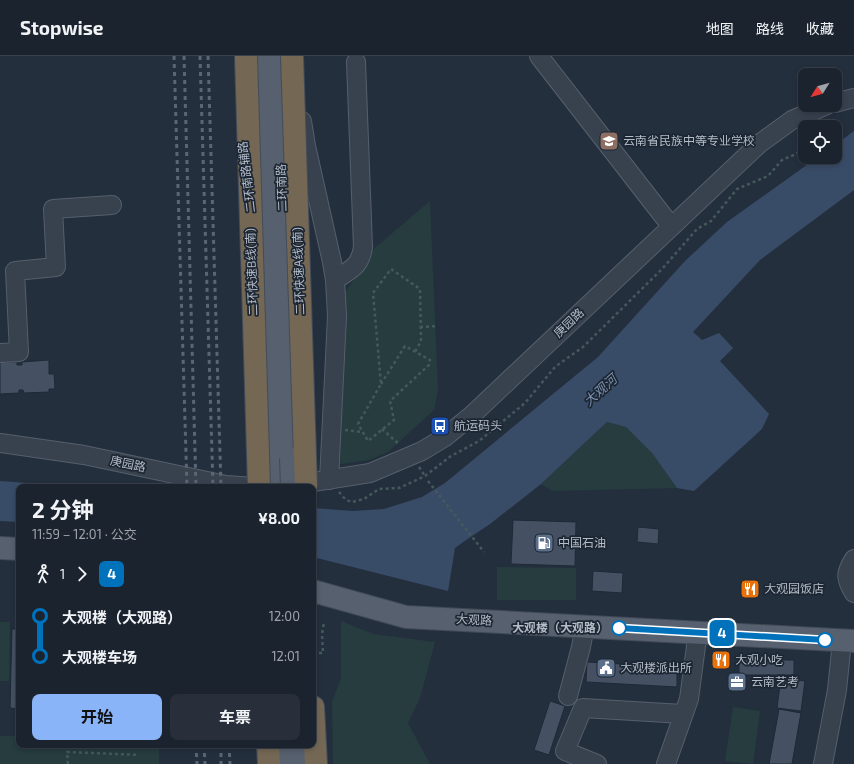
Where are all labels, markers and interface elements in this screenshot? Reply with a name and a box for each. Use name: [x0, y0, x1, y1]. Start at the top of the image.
text: Stopwise: [20, 16, 104, 39]
text: 地图: [706, 20, 734, 37]
text: 路线: [756, 20, 784, 37]
text: 收藏: [806, 20, 834, 37]
north arrow: [798, 68, 842, 112]
map controls: [798, 68, 842, 164]
button: locate: [798, 120, 842, 164]
school or university icon: 云南省民族中等专业学校: [598, 130, 620, 152]
place label: 云南省民族中等专业学校: [623, 133, 755, 147]
street label: 二环南路辅路: [235, 141, 257, 214]
street label: 二环南路: [273, 164, 289, 212]
street label: 二环快速A线(南): [289, 227, 307, 315]
street label: 二环快速B线(南): [242, 228, 260, 316]
street label: 庚园路: [550, 305, 586, 340]
water label: 大观河: [580, 369, 622, 409]
bus stop icon: 航运码头: [429, 415, 451, 437]
place label: 航运码头: [454, 418, 502, 432]
street label: 庚园路: [109, 452, 147, 474]
text: 2 分钟: [32, 496, 94, 522]
text: ¥8.00: [258, 509, 300, 527]
text: 11:59 – 12:01 · 公交: [32, 526, 137, 542]
fuel station icon: 中国石油: [533, 532, 555, 554]
place label: 中国石油: [558, 535, 606, 549]
icon: walk: [32, 563, 54, 585]
icon: forward: [71, 563, 93, 585]
text: 4: [107, 565, 116, 582]
text: 1: [60, 566, 65, 582]
restaurant icon: 大观园饭店: [739, 578, 761, 600]
place label: 大观园饭店: [764, 581, 824, 595]
text: 大观楼（大观路）: [62, 608, 182, 626]
text: 12:00: [269, 608, 300, 624]
street label: 大观路: [456, 611, 492, 627]
place label: 大观楼（大观路）: [512, 620, 608, 634]
marker: 大观楼（大观路）: [611, 620, 627, 636]
line badge: 4: [709, 620, 735, 646]
text: 4: [718, 624, 726, 641]
unlabelled marker: [817, 632, 833, 648]
text: 大观楼车场: [62, 648, 137, 666]
text: 12:01: [271, 648, 300, 664]
restaurant icon: 大观小吃: [710, 649, 732, 671]
place label: 大观小吃: [735, 652, 783, 666]
public building icon: 大观楼派出所: [595, 657, 617, 679]
place label: 大观楼派出所: [620, 660, 692, 674]
office icon: 云南艺考: [726, 671, 748, 693]
place label: 云南艺考: [751, 674, 799, 688]
button: 开始: [32, 694, 162, 740]
button: 车票: [170, 694, 300, 740]

